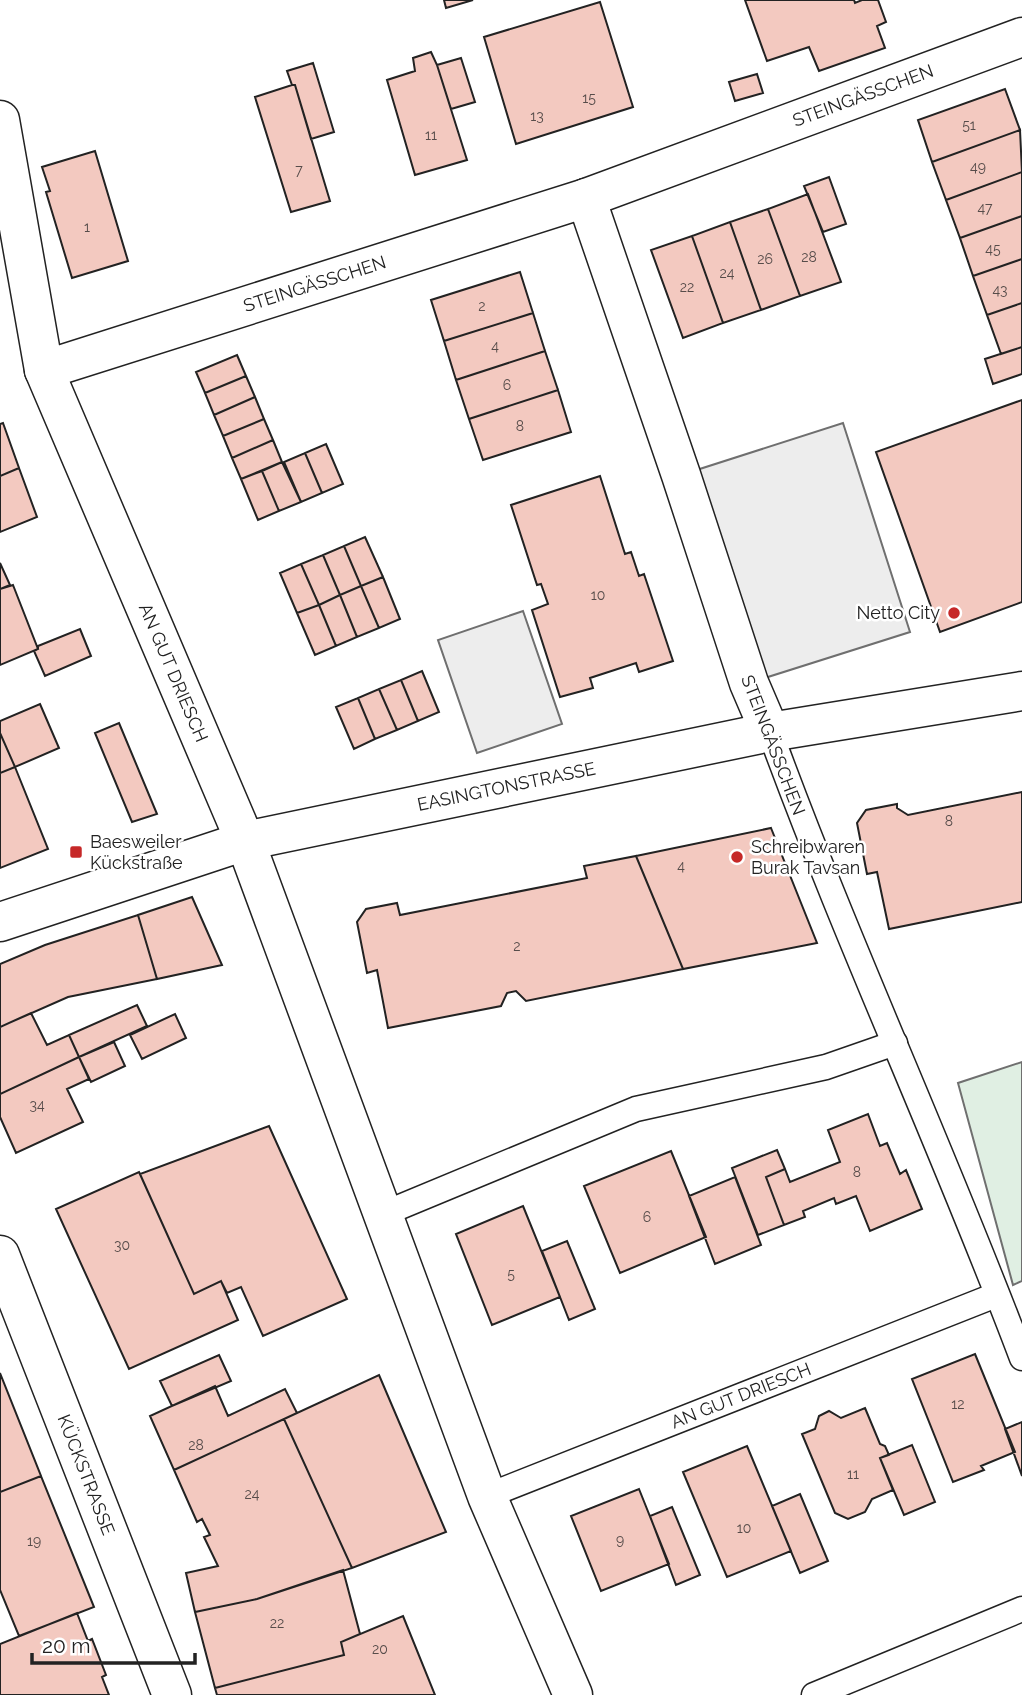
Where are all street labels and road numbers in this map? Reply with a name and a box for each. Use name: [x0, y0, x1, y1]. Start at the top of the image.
street label: STEINGÄSSCHEN: [790, 60, 936, 131]
street label: STEINGÄSSCHEN: [241, 251, 389, 316]
street label: AN GUT DRIESCH: [135, 600, 213, 745]
street label: STEINGÄSSCHEN: [737, 672, 810, 818]
street label: EASINGTONSTRASSE: [415, 758, 597, 815]
street label: AN GUT DRIESCH: [668, 1358, 814, 1432]
street label: KÜCKSTRASSE: [53, 1411, 119, 1538]

